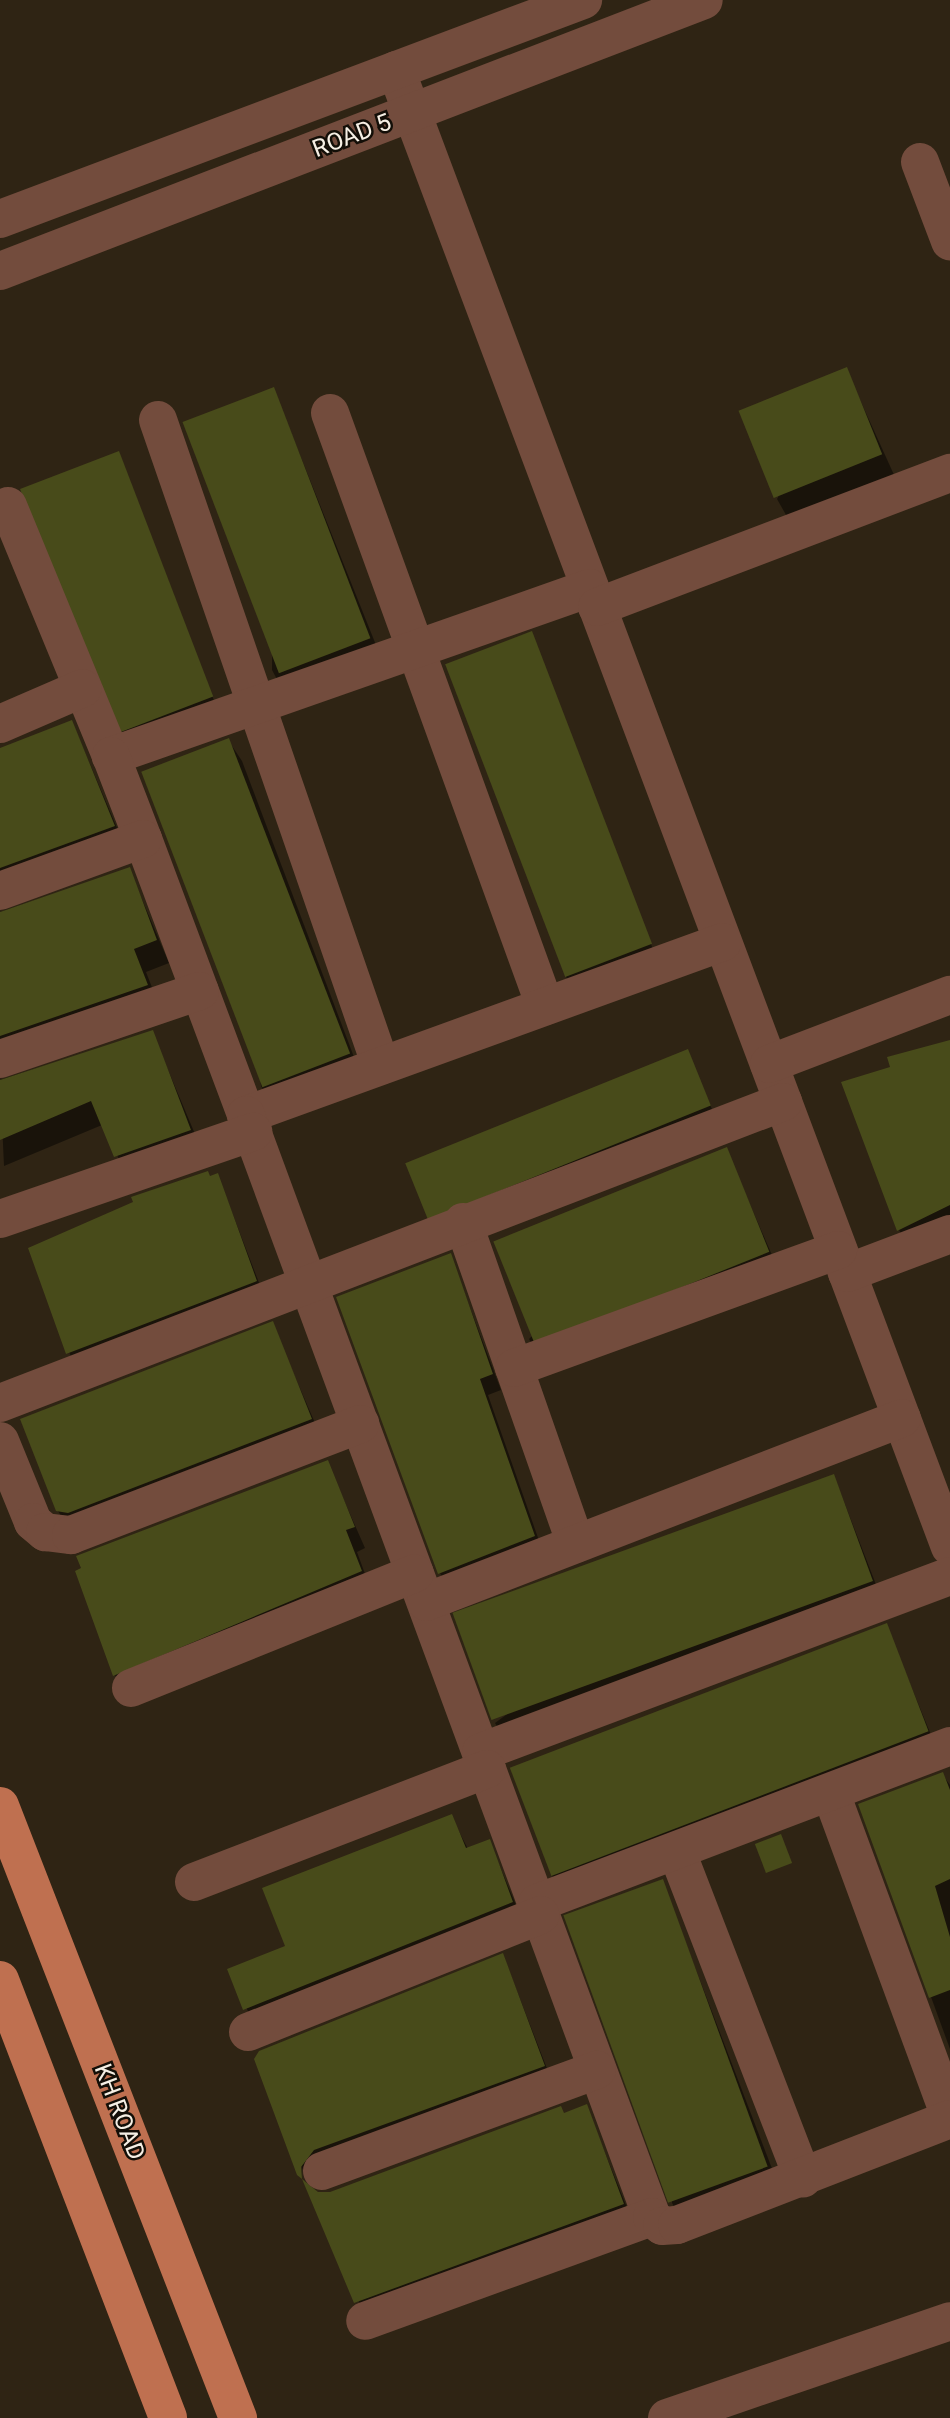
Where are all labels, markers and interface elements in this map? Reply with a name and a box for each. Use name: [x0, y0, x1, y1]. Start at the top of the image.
street label: ROAD 5: [309, 108, 395, 164]
street label: KH ROAD: [88, 2060, 150, 2164]

